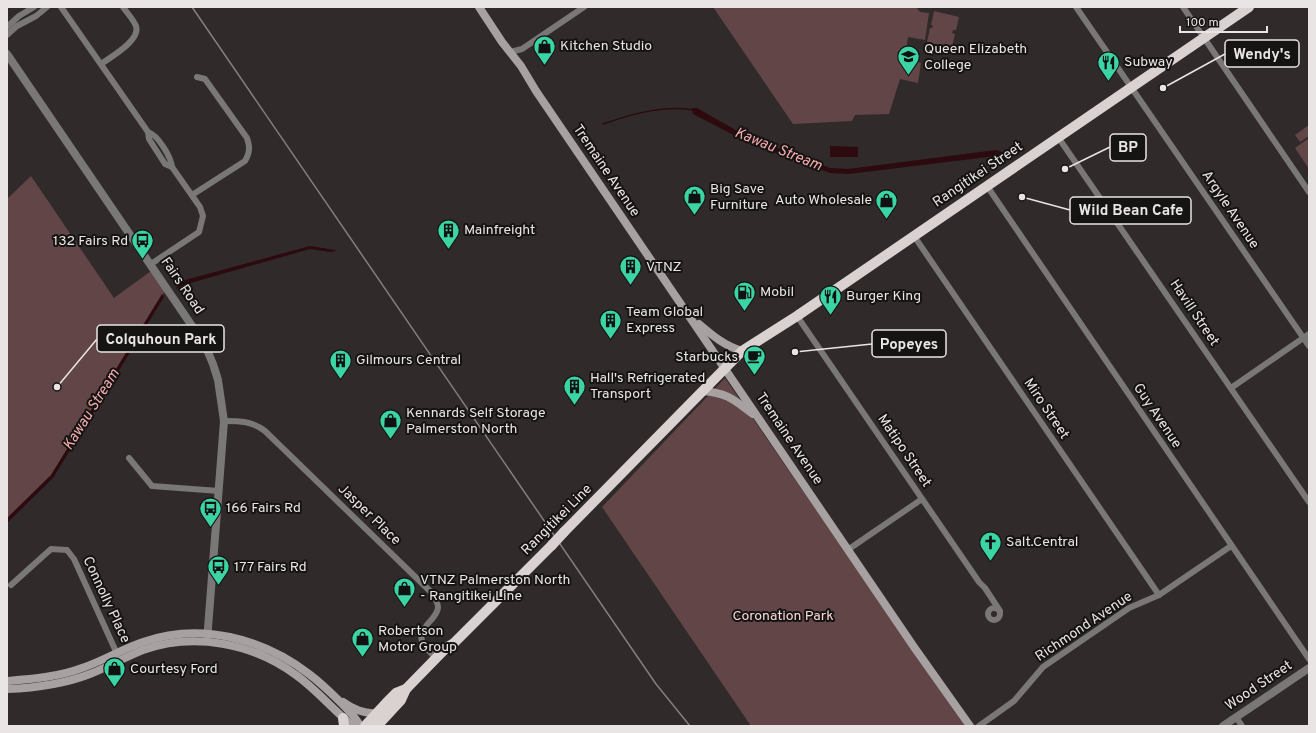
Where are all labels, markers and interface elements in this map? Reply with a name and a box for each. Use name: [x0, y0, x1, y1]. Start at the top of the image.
scale bar: [1180, 8, 1267, 34]
text: 100 m: [1186, 15, 1219, 31]
shop icon: Kitchen Studio: [532, 33, 558, 66]
place label: Kitchen Studio: [560, 38, 652, 55]
callout: Wendy's: [1225, 40, 1299, 67]
place label: Queen Elizabeth College: [924, 41, 1027, 74]
school or university icon: Queen Elizabeth College: [896, 44, 922, 77]
text: Wendy's: [1233, 46, 1291, 65]
restaurant icon: Subway: [1095, 49, 1121, 82]
place label: Subway: [1124, 54, 1173, 71]
street label: Tremaine Avenue: [569, 122, 643, 220]
water label: Kawau Stream: [732, 124, 825, 176]
callout: BP: [1110, 134, 1146, 161]
street label: Rangitikei Street: [930, 139, 1026, 211]
text: BP: [1118, 139, 1138, 158]
street label: Argyle Avenue: [1198, 168, 1262, 252]
place label: Big Save Furniture: [710, 181, 768, 214]
shop icon: Big Save Furniture: [682, 184, 708, 217]
shop icon: Auto Wholesale: [874, 187, 900, 220]
place label: Auto Wholesale: [775, 192, 872, 209]
callout: Wild Bean Cafe: [1070, 197, 1191, 224]
text: Wild Bean Cafe: [1079, 202, 1183, 221]
building icon: Mainfreight: [436, 217, 462, 250]
place label: Mainfreight: [464, 222, 535, 239]
bus stop icon: 132 Fairs Rd: [130, 228, 156, 261]
place label: 132 Fairs Rd: [53, 233, 128, 250]
street label: Fairs Road: [157, 254, 207, 318]
building icon: VTNZ: [617, 254, 643, 287]
place label: VTNZ: [646, 259, 682, 276]
street label: Havill Street: [1166, 276, 1222, 350]
fuel station icon: Mobil: [731, 279, 757, 312]
restaurant icon: Burger King: [818, 283, 844, 316]
place label: Mobil: [760, 284, 794, 301]
place label: Burger King: [846, 288, 921, 305]
place label: Team Global Express: [626, 304, 703, 337]
building icon: Team Global Express: [597, 307, 623, 340]
callout: Colquhoun Park: [97, 325, 224, 352]
callout: Popeyes: [872, 330, 946, 357]
text: Colquhoun Park: [105, 331, 217, 350]
text: Popeyes: [880, 336, 938, 355]
cafe icon: Starbucks: [741, 344, 767, 377]
building icon: Gilmours Central: [328, 347, 354, 380]
place label: Starbucks: [675, 349, 738, 366]
place label: Gilmours Central: [356, 352, 461, 369]
water label: Kawau Stream: [59, 365, 125, 454]
place label: Hall's Refrigerated Transport: [590, 370, 705, 403]
building icon: Hall's Refrigerated Transport: [561, 373, 587, 406]
street label: Miro Street: [1020, 375, 1072, 443]
street label: Guy Avenue: [1129, 380, 1185, 452]
street label: Tremaine Avenue: [752, 390, 826, 488]
place label: Kennards Self Storage Palmerston North: [406, 405, 545, 438]
shop icon: Kennards Self Storage Palmerston North: [378, 408, 404, 441]
street label: Matipo Street: [873, 411, 935, 491]
street label: Jasper Place: [334, 481, 404, 549]
street label: Rangitikei Line: [518, 481, 596, 559]
bus stop icon: 166 Fairs Rd: [197, 495, 223, 528]
place label: 166 Fairs Rd: [226, 500, 301, 517]
church icon: Salt.Central: [977, 529, 1003, 562]
place label: Salt.Central: [1006, 534, 1078, 551]
street label: Connolly Place: [79, 554, 133, 646]
bus stop icon: 177 Fairs Rd: [205, 554, 231, 587]
place label: 177 Fairs Rd: [234, 559, 307, 576]
place label: VTNZ Palmerston North - Rangitikei Line: [420, 572, 570, 605]
shop icon: VTNZ Palmerston North - Rangitikei Line: [392, 575, 418, 608]
street label: Richmond Avenue: [1032, 588, 1136, 666]
park label: Coronation Park: [732, 608, 834, 625]
place label: Robertson Motor Group: [378, 623, 457, 656]
shop icon: Robertson Motor Group: [350, 626, 376, 659]
shop icon: Courtesy Ford: [101, 656, 127, 689]
street label: Wood Street: [1222, 657, 1296, 715]
place label: Courtesy Ford: [130, 661, 218, 678]

